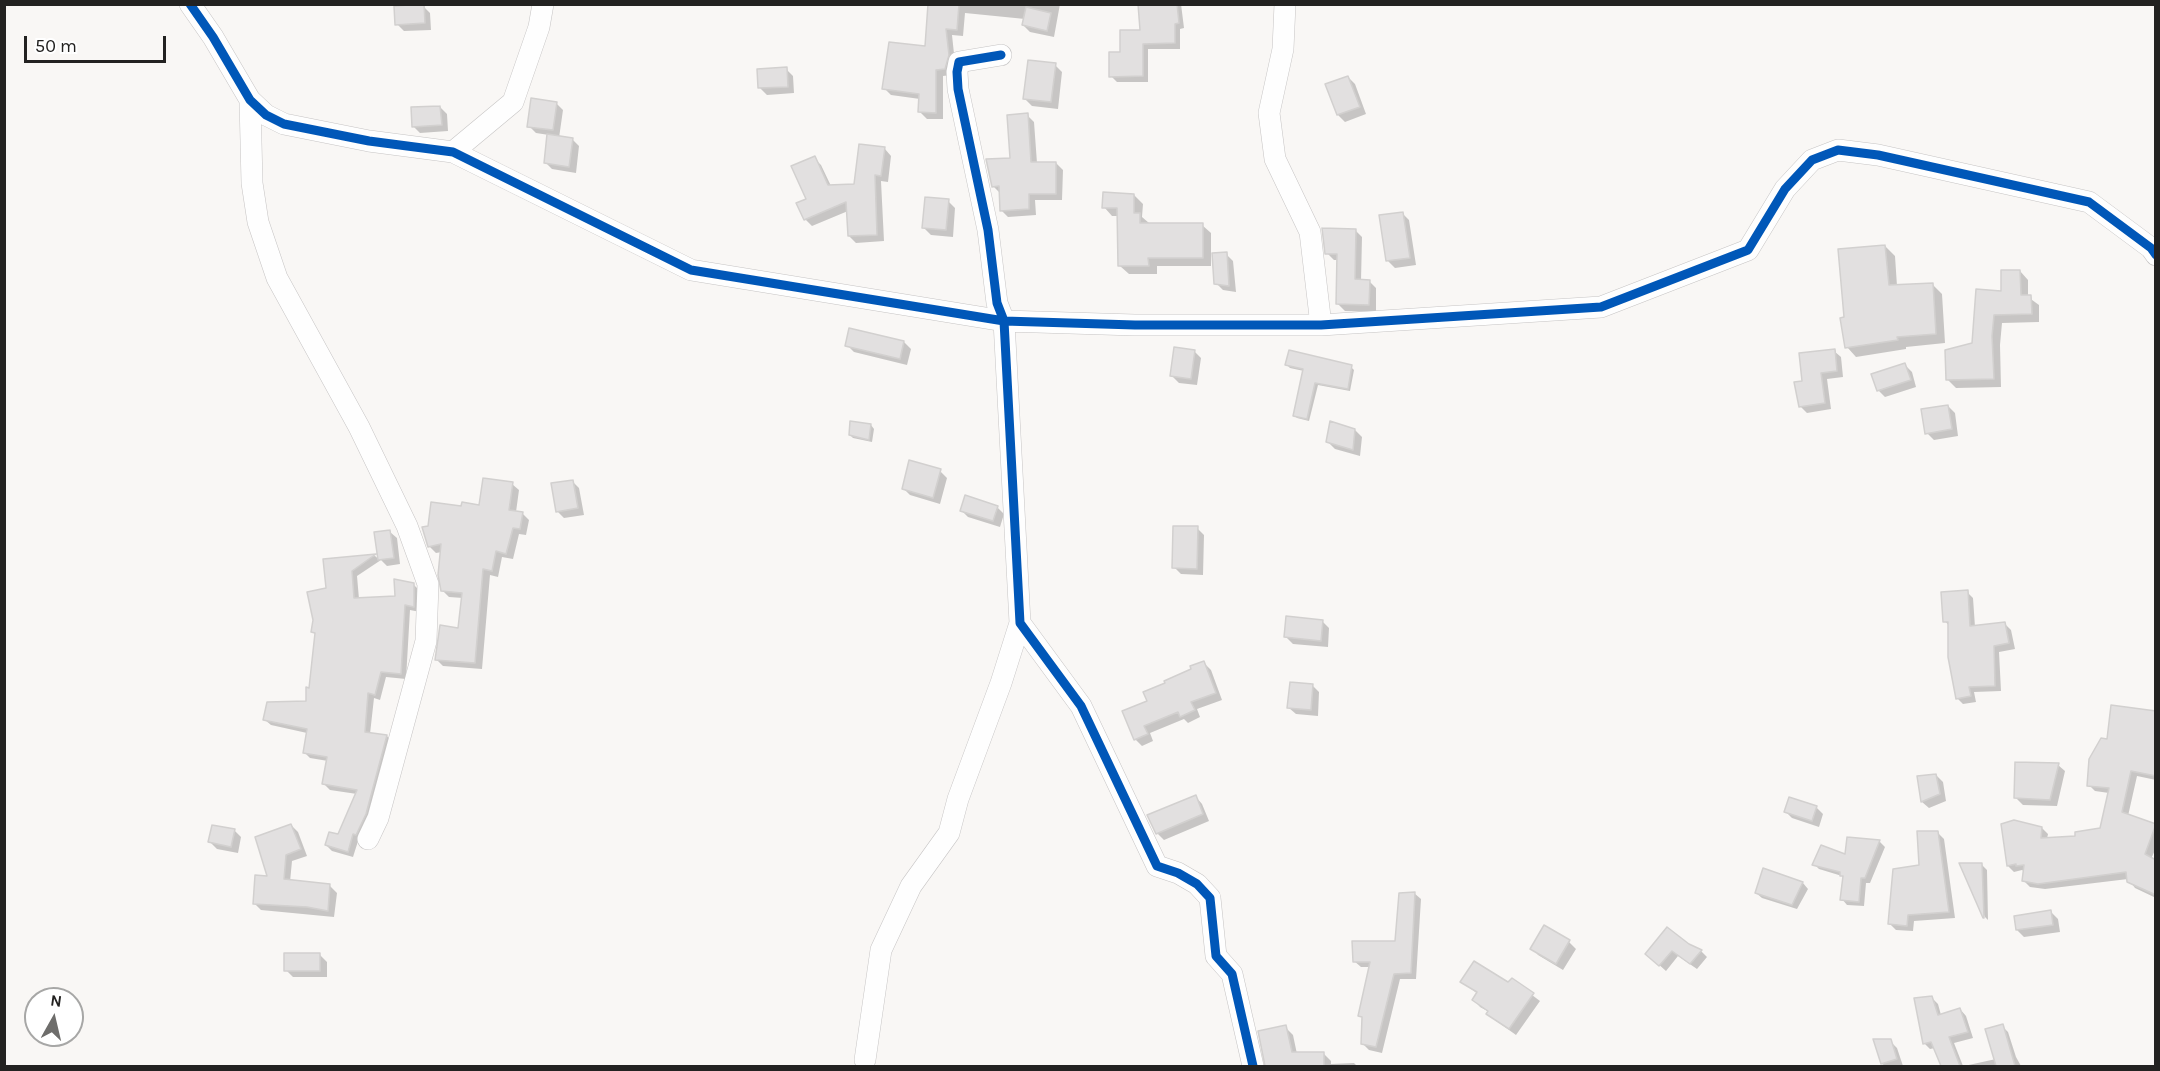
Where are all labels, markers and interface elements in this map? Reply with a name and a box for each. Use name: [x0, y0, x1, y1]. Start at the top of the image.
scale bar: [27, 24, 170, 62]
text: 50 m: [35, 35, 77, 57]
north arrow: [24, 987, 84, 1047]
text: N: [49, 990, 63, 1011]

